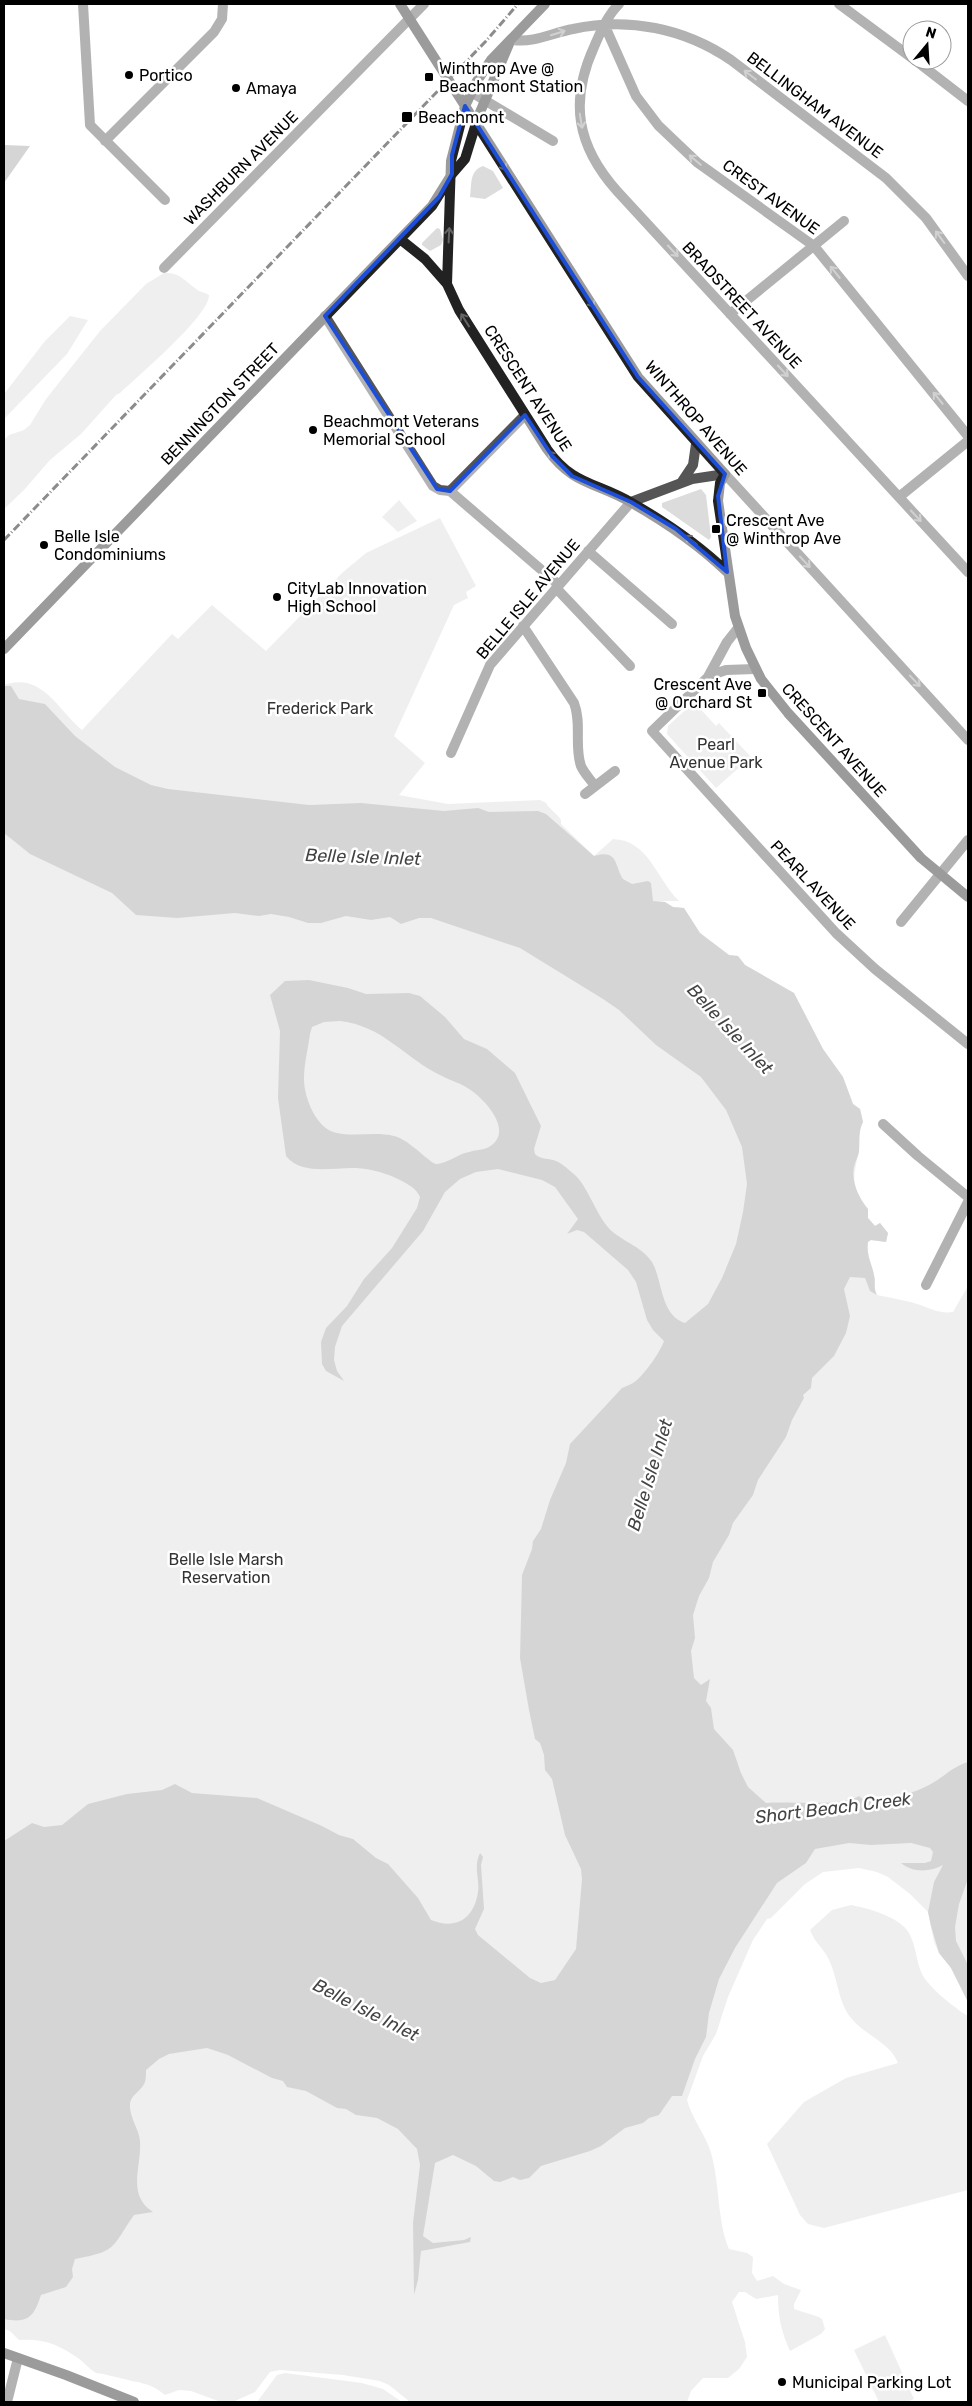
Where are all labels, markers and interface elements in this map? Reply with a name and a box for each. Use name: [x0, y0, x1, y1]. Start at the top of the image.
north arrow: [902, 20, 952, 70]
text: N: [923, 23, 938, 43]
one-way arrow: [550, 27, 566, 37]
street label: BELLINGHAM AVENUE: [743, 48, 887, 162]
place label: Winthrop Ave @ Beachmont Station: [439, 59, 583, 96]
place label: Portico: [139, 66, 193, 85]
marker: Portico: [123, 69, 135, 81]
one-way arrow: [743, 70, 757, 80]
marker: Winthrop Ave @ Beachmont Station: [423, 71, 435, 83]
place label: Amaya: [246, 79, 297, 98]
marker: Amaya: [230, 82, 242, 94]
street label: WASHBURN AVENUE: [180, 107, 302, 229]
place label: Beachmont: [418, 108, 504, 127]
marker: Beachmont: [400, 110, 414, 124]
one-way arrow: [576, 112, 586, 128]
one-way arrow: [689, 154, 702, 166]
street label: CREST AVENUE: [719, 155, 823, 239]
one-way arrow: [497, 157, 508, 171]
one-way arrow: [445, 227, 454, 243]
one-way arrow: [934, 231, 945, 244]
street label: BRADSTREET AVENUE: [678, 238, 806, 372]
one-way arrow: [667, 245, 679, 258]
one-way arrow: [830, 266, 841, 279]
one-way arrow: [585, 294, 595, 308]
one-way arrow: [460, 314, 470, 328]
street label: CRESCENT AVENUE: [480, 321, 576, 455]
street label: BENNINGTON STREET: [157, 339, 283, 469]
street label: WINTHROP AVENUE: [641, 357, 751, 479]
one-way arrow: [777, 364, 789, 377]
one-way arrow: [932, 392, 943, 405]
place label: Beachmont Veterans Memorial School: [323, 412, 479, 449]
marker: Beachmont Veterans Memorial School: [307, 424, 319, 436]
one-way arrow: [547, 451, 558, 464]
one-way arrow: [910, 509, 922, 522]
place label: Crescent Ave @ Winthrop Ave: [726, 511, 841, 548]
marker: Crescent Ave @ Winthrop Ave: [710, 523, 722, 535]
place label: Belle Isle Condominiums: [54, 527, 166, 564]
one-way arrow: [685, 534, 698, 545]
street label: BELLE ISLE AVENUE: [472, 535, 584, 663]
marker: Belle Isle Condominiums: [38, 539, 50, 551]
one-way arrow: [799, 555, 811, 568]
place label: CityLab Innovation High School: [287, 579, 427, 616]
marker: CityLab Innovation High School: [271, 591, 283, 603]
place label: Crescent Ave @ Orchard St: [653, 675, 752, 712]
one-way arrow: [909, 675, 921, 688]
street label: CRESCENT AVENUE: [778, 679, 890, 801]
marker: Crescent Ave @ Orchard St: [756, 687, 768, 699]
park label: Frederick Park: [267, 699, 374, 718]
park label: Pearl Avenue Park: [669, 735, 763, 772]
street label: PEARL AVENUE: [767, 836, 859, 934]
water label: Belle Isle Inlet: [305, 844, 422, 870]
water label: Belle Isle Inlet: [683, 979, 778, 1080]
water label: Belle Isle Inlet: [623, 1415, 678, 1533]
park label: Belle Isle Marsh Reservation: [168, 1550, 284, 1587]
water label: Short Beach Creek: [754, 1787, 913, 1828]
water label: Belle Isle Inlet: [310, 1974, 423, 2047]
place label: Municipal Parking Lot: [792, 2373, 951, 2392]
marker: Municipal Parking Lot: [776, 2376, 788, 2388]

